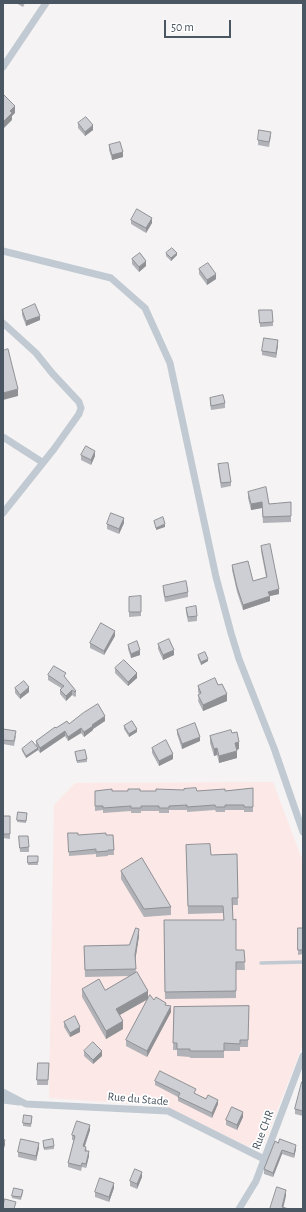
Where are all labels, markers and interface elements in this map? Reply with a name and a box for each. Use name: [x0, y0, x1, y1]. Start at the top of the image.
scale bar: [166, 12, 233, 38]
text: 50 m: [171, 21, 194, 33]
street label: Rue du Stade: [107, 1089, 169, 1109]
street label: Rue CHR: [249, 1108, 277, 1152]

